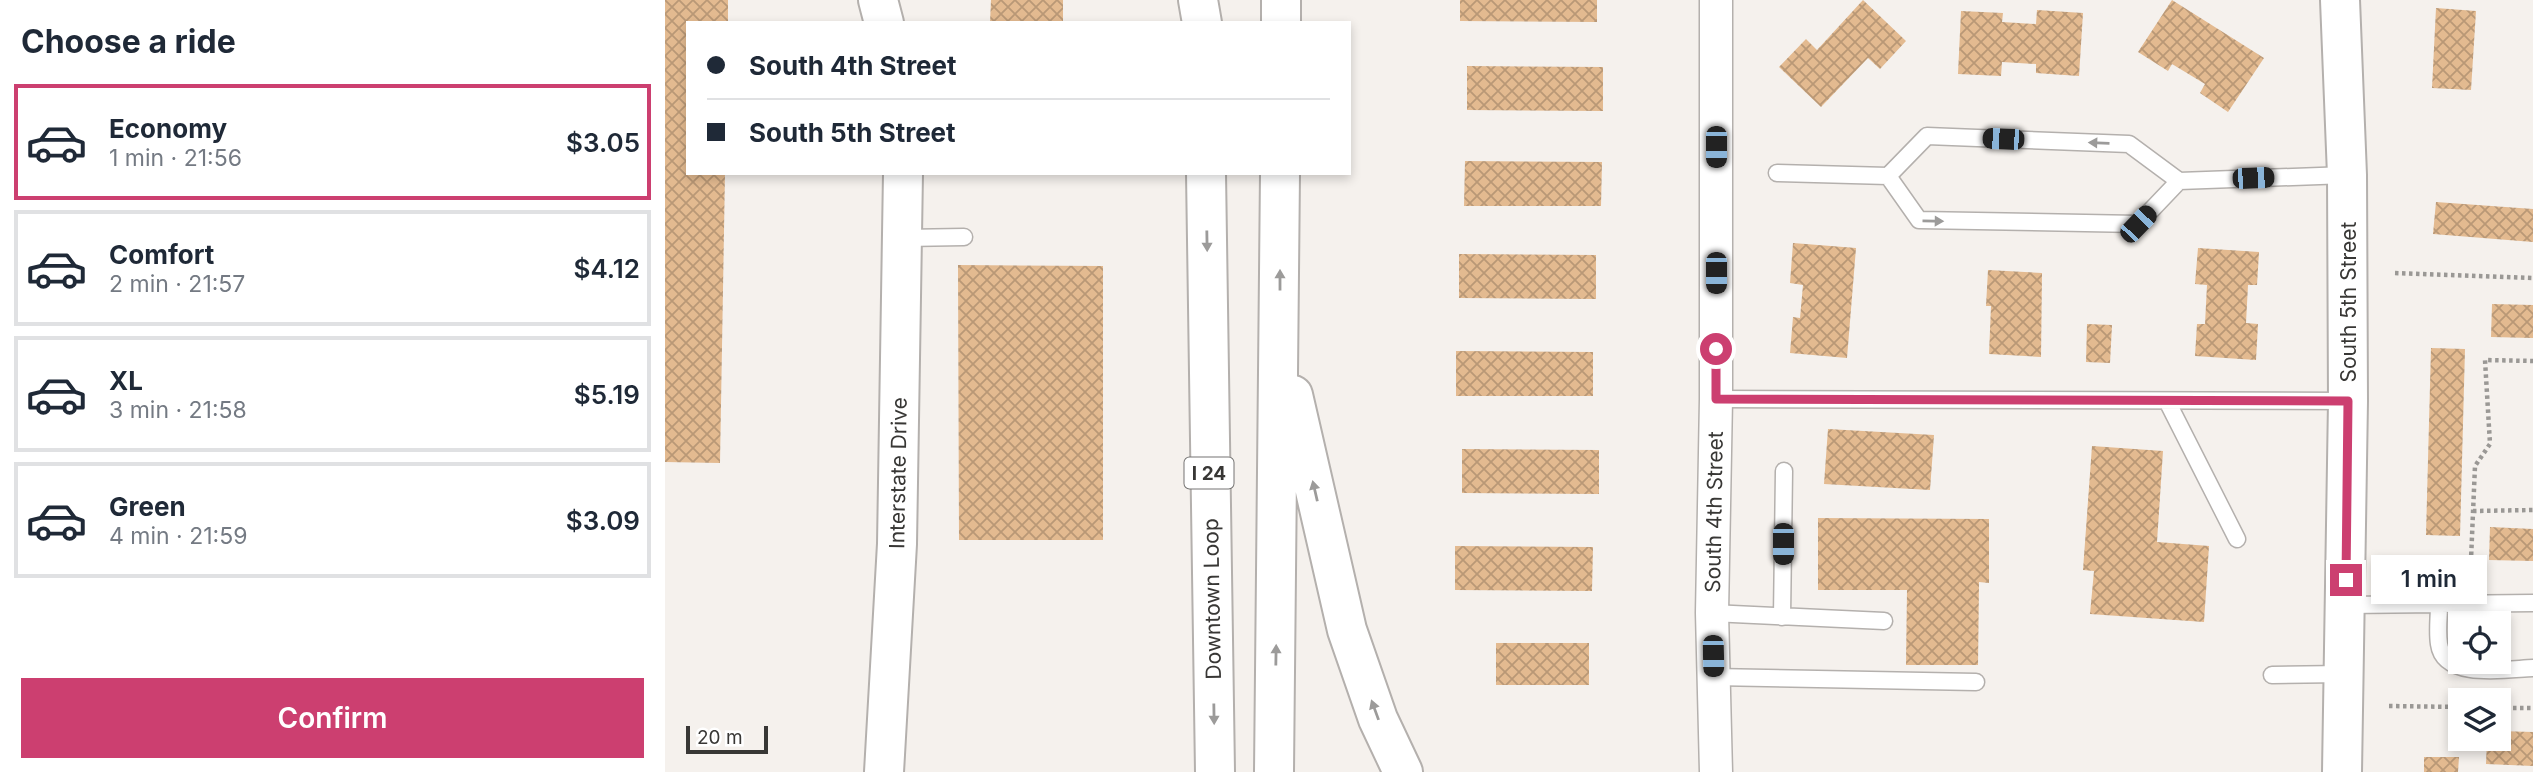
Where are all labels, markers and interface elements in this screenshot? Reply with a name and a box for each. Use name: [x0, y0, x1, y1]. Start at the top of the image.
text: Choose a ride: [21, 22, 236, 61]
text: South 4th Street: [749, 50, 957, 81]
icon: car: [25, 111, 88, 174]
text: Economy: [109, 113, 227, 144]
text: South 5th Street: [749, 117, 956, 148]
car: [1706, 126, 1727, 168]
text: $3.05: [566, 127, 640, 158]
car: [1982, 128, 2025, 150]
one-way arrow: [2088, 137, 2110, 148]
text: 1 min · 21:56: [109, 144, 242, 172]
car: [2232, 167, 2275, 189]
car: [2116, 202, 2161, 246]
one-way arrow: [1922, 215, 1944, 227]
street label: South 5th Street: [2336, 221, 2361, 382]
one-way arrow: [1201, 231, 1212, 253]
icon: car: [25, 237, 88, 300]
text: Comfort: [109, 239, 214, 270]
car: [1706, 252, 1727, 294]
text: $4.12: [573, 253, 640, 284]
one-way arrow: [1274, 269, 1286, 291]
text: 2 min · 21:57: [109, 270, 245, 298]
route start: [1700, 333, 1732, 365]
icon: car: [25, 363, 88, 426]
text: XL: [109, 365, 143, 396]
text: $5.19: [574, 379, 640, 410]
text: 3 min · 21:58: [109, 396, 247, 424]
street label: Interstate Drive: [884, 397, 912, 549]
street label: South 4th Street: [1700, 431, 1728, 593]
road number: I 24: [1185, 458, 1233, 488]
one-way arrow: [1309, 480, 1320, 502]
icon: car: [25, 489, 88, 552]
text: Green: [109, 491, 186, 522]
text: $3.09: [566, 505, 640, 536]
street label: Downtown Loop: [1198, 518, 1226, 680]
text: 4 min · 21:59: [109, 522, 247, 550]
car: [1773, 523, 1794, 565]
callout: 1 min: [2371, 556, 2486, 604]
route end: [2330, 564, 2362, 596]
text: 1 min: [2401, 565, 2457, 593]
map controls: [2448, 611, 2511, 751]
button: locate: [2448, 611, 2511, 674]
car: [1703, 635, 1724, 677]
one-way arrow: [1270, 644, 1281, 666]
button: Confirm: [21, 678, 644, 758]
button: layers: [2448, 688, 2511, 751]
one-way arrow: [1369, 699, 1380, 720]
one-way arrow: [1208, 703, 1220, 725]
scale bar: [686, 723, 768, 755]
text: 20 m: [697, 726, 743, 749]

